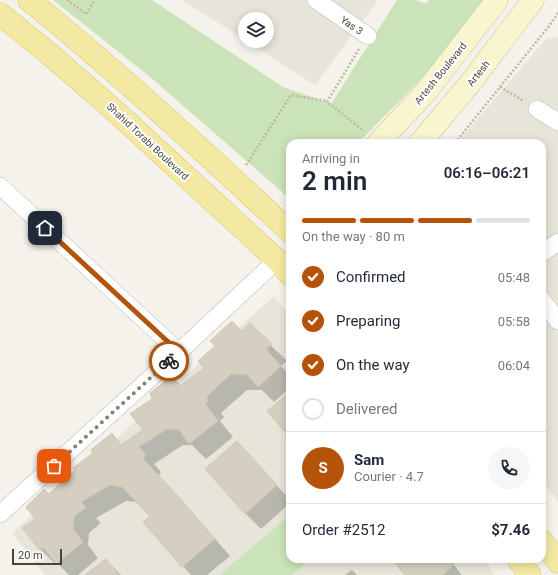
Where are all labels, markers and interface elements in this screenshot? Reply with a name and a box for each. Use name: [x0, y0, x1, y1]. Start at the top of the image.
map controls: [238, 12, 274, 48]
button: layers: [238, 12, 274, 48]
street label: Yas 3: [339, 14, 365, 37]
street label: Artesh Boulevard: [412, 40, 469, 106]
street label: Artesh: [465, 58, 492, 88]
street label: Shahid Torabi Boulevard: [105, 101, 191, 182]
text: Arriving in: [302, 151, 360, 166]
text: 06:16–06:21: [444, 164, 530, 182]
text: 2 min: [302, 166, 367, 196]
pin: [28, 211, 62, 245]
icon: home: [34, 217, 56, 239]
text: On the way · 80 m: [302, 229, 405, 244]
icon: check: [302, 266, 324, 288]
text: Confirmed: [336, 268, 406, 286]
text: 05:48: [498, 270, 530, 285]
icon: check: [302, 310, 324, 332]
text: Preparing: [336, 312, 400, 330]
text: 05:58: [498, 314, 530, 329]
courier: [149, 341, 189, 381]
icon: bike: [158, 350, 180, 372]
icon: check: [302, 354, 324, 376]
text: On the way: [336, 356, 410, 374]
text: 06:04: [498, 358, 530, 373]
text: Delivered: [336, 400, 398, 418]
button: phone: [488, 447, 530, 489]
pin: [37, 449, 71, 483]
text: Sam: [354, 451, 384, 469]
icon: bag: [43, 455, 65, 477]
text: S: [318, 459, 328, 477]
text: Courier · 4.7: [354, 469, 424, 484]
text: Order #2512: [302, 521, 385, 539]
text: $7.46: [491, 521, 530, 539]
scale bar: [12, 547, 62, 566]
text: 20 m: [18, 549, 43, 562]

